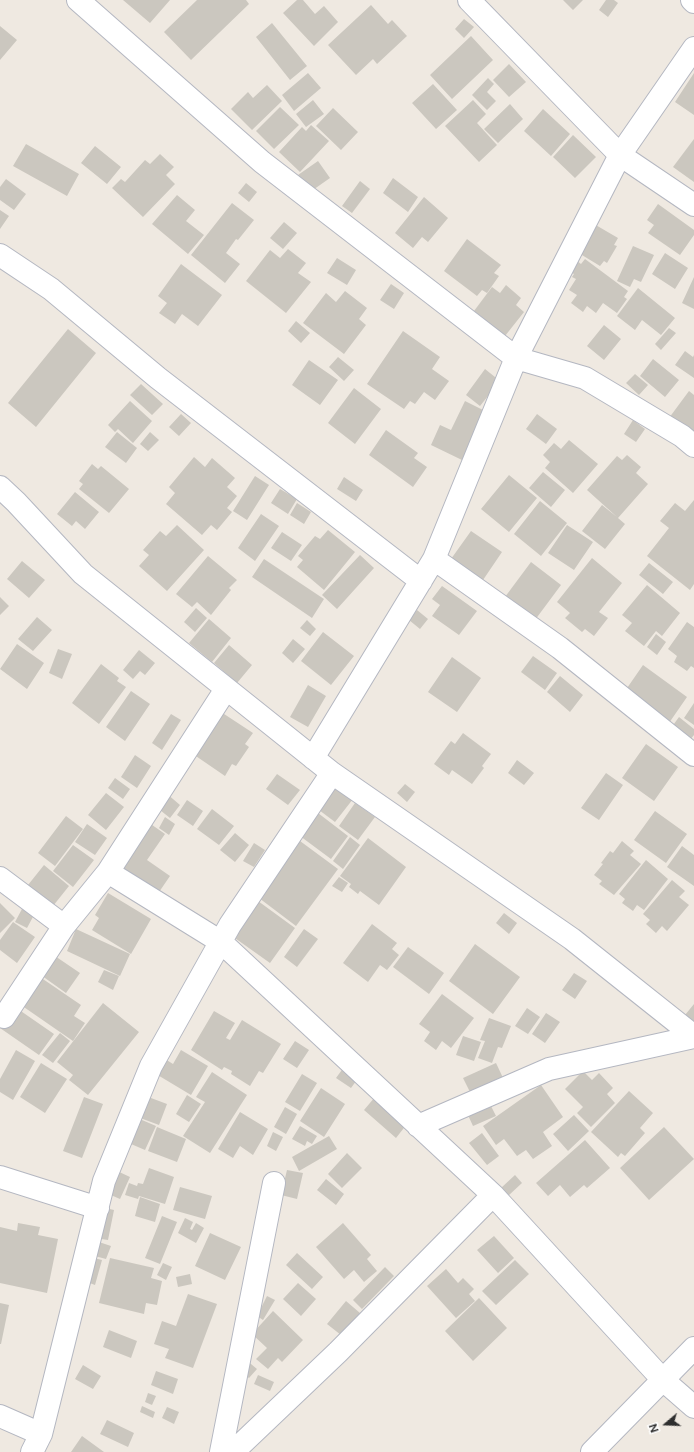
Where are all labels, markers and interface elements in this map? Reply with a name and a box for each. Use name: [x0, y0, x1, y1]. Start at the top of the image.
north arrow: [646, 1404, 686, 1444]
text: N: [647, 1422, 662, 1434]

